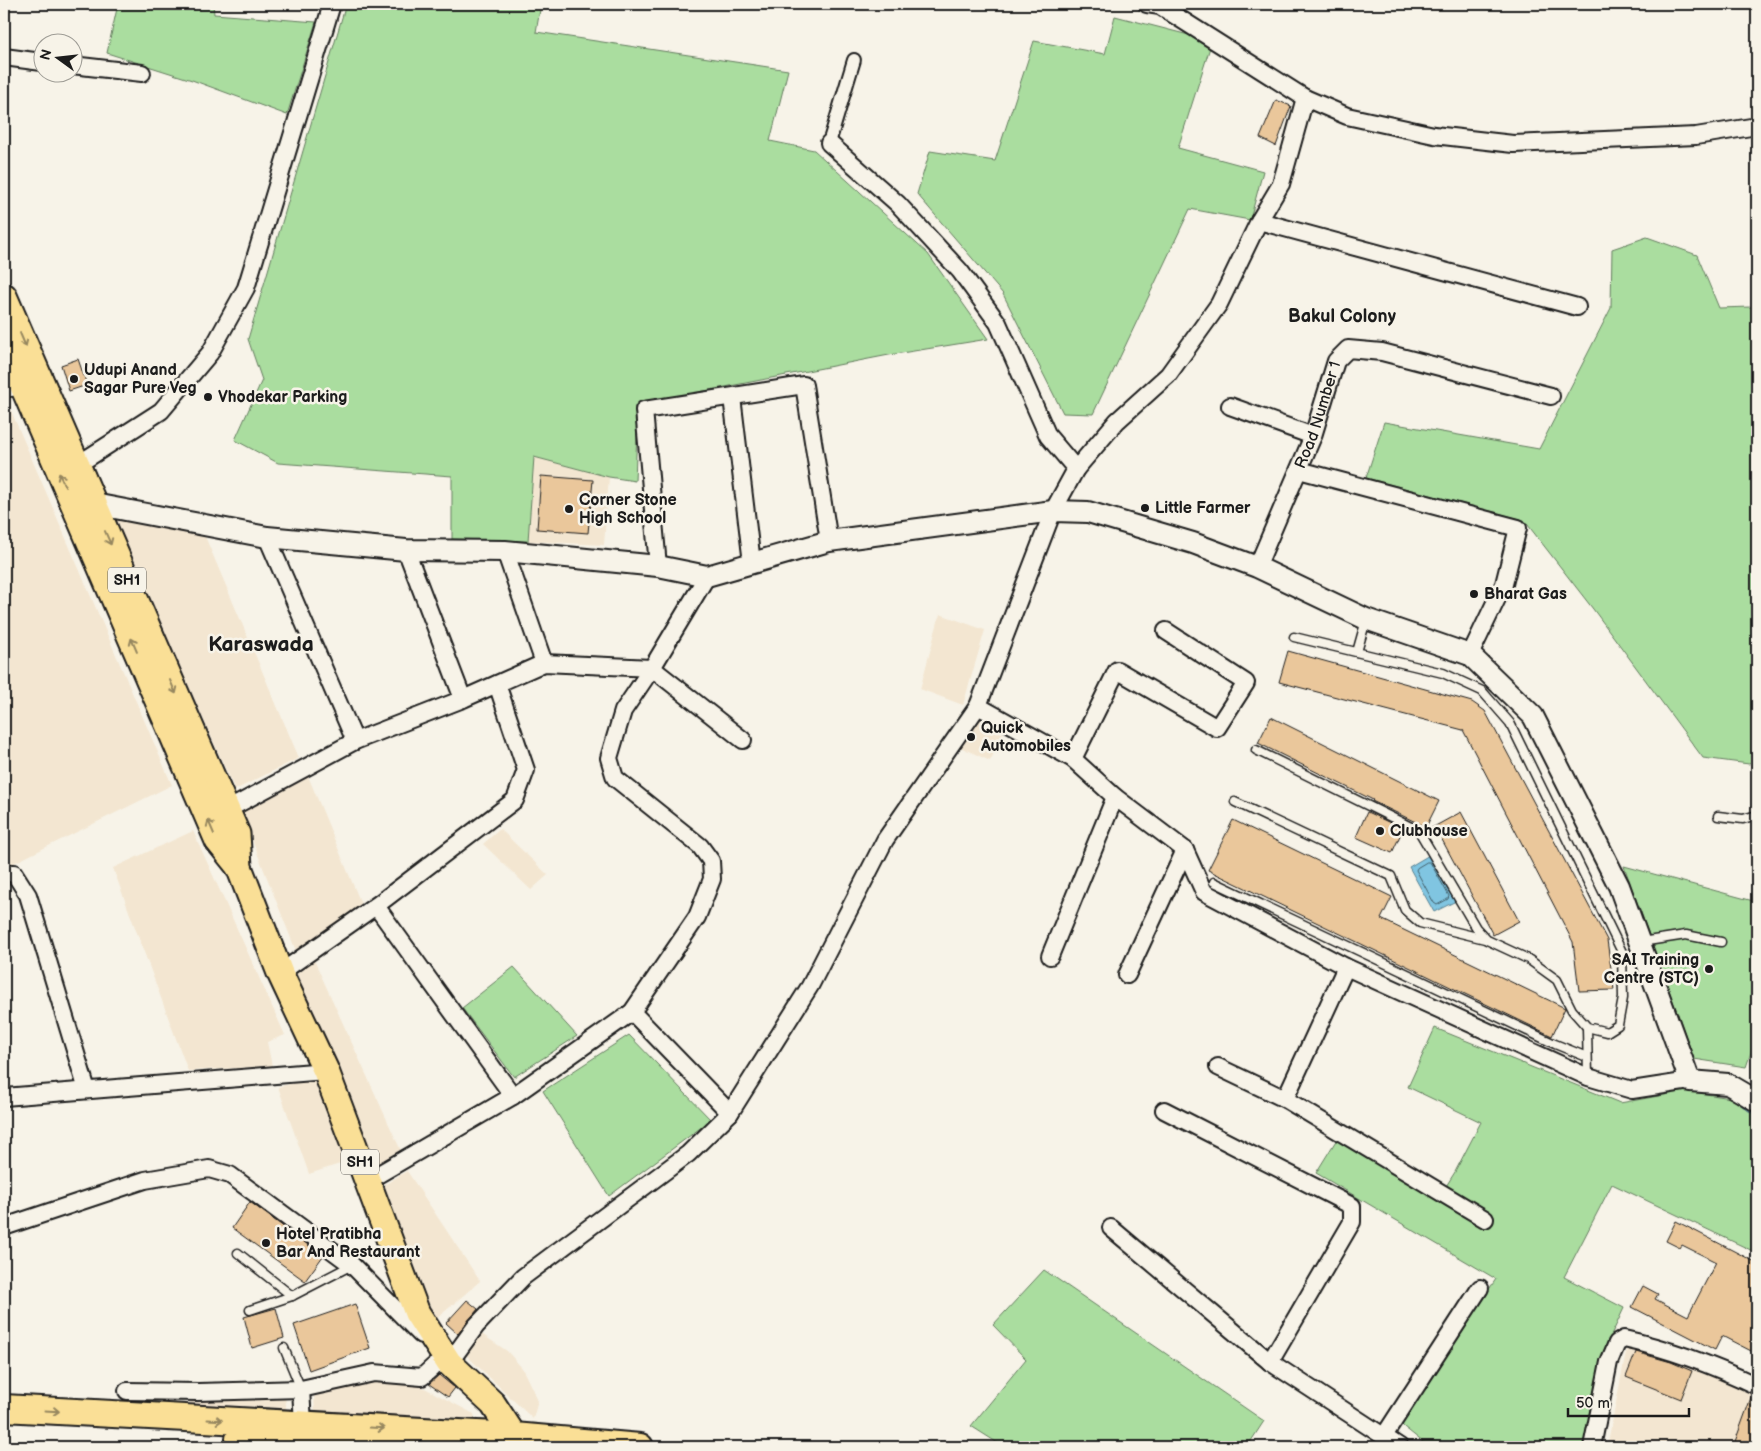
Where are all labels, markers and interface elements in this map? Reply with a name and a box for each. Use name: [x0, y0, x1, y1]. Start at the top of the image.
north arrow: [32, 32, 82, 82]
text: N: [36, 47, 55, 62]
district label: Bakul Colony: [1288, 306, 1397, 327]
one-way arrow: [19, 332, 28, 348]
street label: Road Number 1: [1291, 359, 1345, 472]
place label: Udupi Anand Sagar Pure Veg: [84, 361, 196, 398]
marker: Udupi Anand Sagar Pure Veg: [68, 373, 80, 385]
place label: Vhodekar Parking: [218, 388, 347, 407]
marker: Vhodekar Parking: [202, 391, 214, 403]
one-way arrow: [57, 473, 67, 488]
place label: Corner Stone High School: [579, 491, 677, 528]
place label: Little Farmer: [1155, 499, 1251, 518]
marker: Little Farmer: [1139, 502, 1151, 514]
marker: Corner Stone High School: [563, 503, 575, 515]
one-way arrow: [104, 530, 114, 545]
road number: SH1: [108, 568, 146, 592]
place label: Bharat Gas: [1484, 585, 1567, 604]
marker: Bharat Gas: [1468, 588, 1480, 600]
district label: Karaswada: [208, 632, 314, 657]
one-way arrow: [128, 638, 138, 653]
one-way arrow: [169, 679, 179, 694]
place label: Quick Automobiles: [980, 719, 1071, 756]
marker: Quick Automobiles: [965, 731, 977, 743]
one-way arrow: [206, 820, 216, 835]
place label: Clubhouse: [1390, 822, 1468, 841]
marker: Clubhouse: [1374, 825, 1386, 837]
place label: SAI Training Centre (STC): [1604, 951, 1699, 988]
marker: SAI Training Centre (STC): [1703, 963, 1715, 975]
road number: SH1: [341, 1150, 379, 1174]
place label: Hotel Pratibha Bar And Restaurant: [276, 1225, 421, 1262]
marker: Hotel Pratibha Bar And Restaurant: [260, 1237, 272, 1249]
scale bar: [1568, 1386, 1690, 1418]
text: 50 m: [1576, 1394, 1610, 1413]
one-way arrow: [44, 1406, 60, 1415]
one-way arrow: [206, 1415, 222, 1424]
one-way arrow: [369, 1424, 385, 1433]

